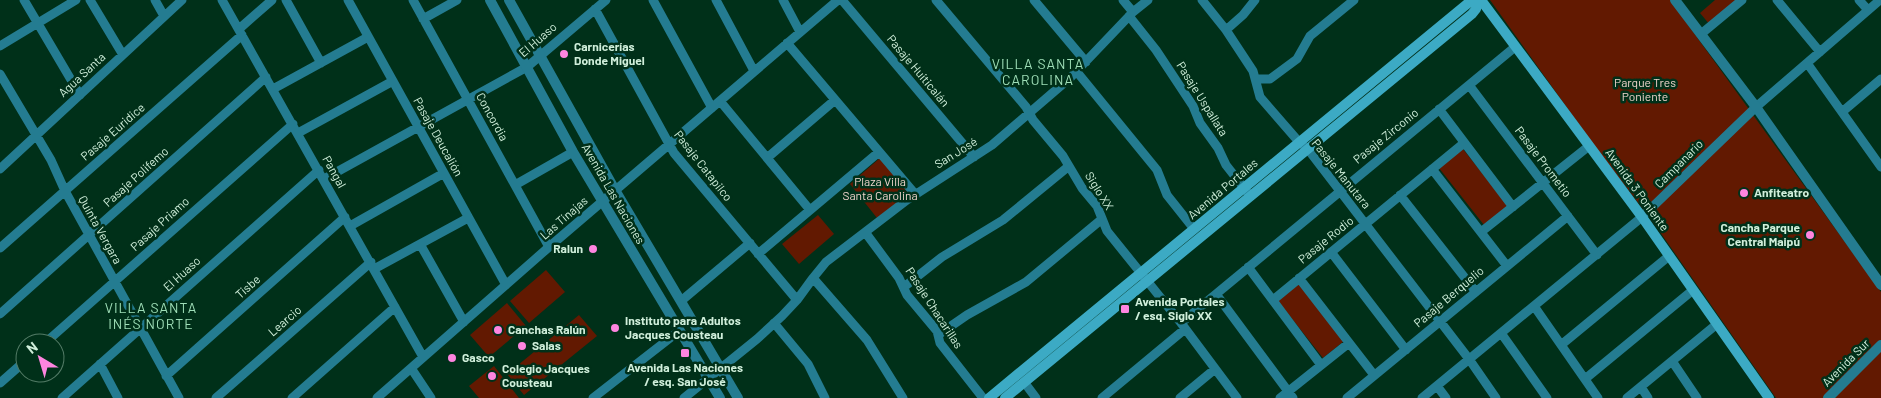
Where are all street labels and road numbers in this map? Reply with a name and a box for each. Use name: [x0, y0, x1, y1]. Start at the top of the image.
street label: El Huaso: [516, 19, 559, 59]
street label: Pasaje Huiticalán: [885, 32, 953, 109]
street label: Agua Santa: [55, 49, 107, 99]
street label: Pasaje Uspallata: [1174, 59, 1231, 138]
street label: Concordia: [474, 90, 512, 143]
street label: Pasaje Deucalión: [411, 95, 466, 178]
street label: Pasaje Euridice: [77, 100, 147, 163]
street label: Pasaje Zirconio: [1350, 105, 1421, 166]
street label: Pasaje Prometio: [1513, 123, 1575, 200]
street label: Pasaje Catapilco: [672, 127, 736, 204]
street label: San José: [932, 134, 979, 171]
street label: Pasaje Manutara: [1309, 136, 1374, 211]
street label: Campanario: [1651, 136, 1705, 190]
street label: Avenida Las Naciones: [580, 141, 648, 246]
street label: Pasaje Polifemo: [100, 143, 171, 209]
street label: Avenida 3 Poniente: [1603, 145, 1672, 233]
street label: Pangal: [320, 153, 349, 190]
street label: Avenida Portales: [1185, 155, 1260, 221]
street label: Siglo XX: [1083, 169, 1117, 212]
street label: Quinta Vergara: [76, 193, 125, 266]
street label: Pasaje Priamo: [127, 193, 191, 253]
street label: Las Tinajas: [537, 193, 590, 242]
street label: Pasaje Rodio: [1295, 213, 1356, 266]
street label: El Huaso: [160, 253, 203, 294]
street label: Pasaje Berquelio: [1411, 263, 1486, 329]
street label: Pasaje Chacarillas: [903, 264, 966, 351]
street label: Tisbe: [232, 272, 263, 301]
street label: Learcio: [265, 302, 304, 338]
street label: Avenida Sur: [1819, 335, 1872, 389]

